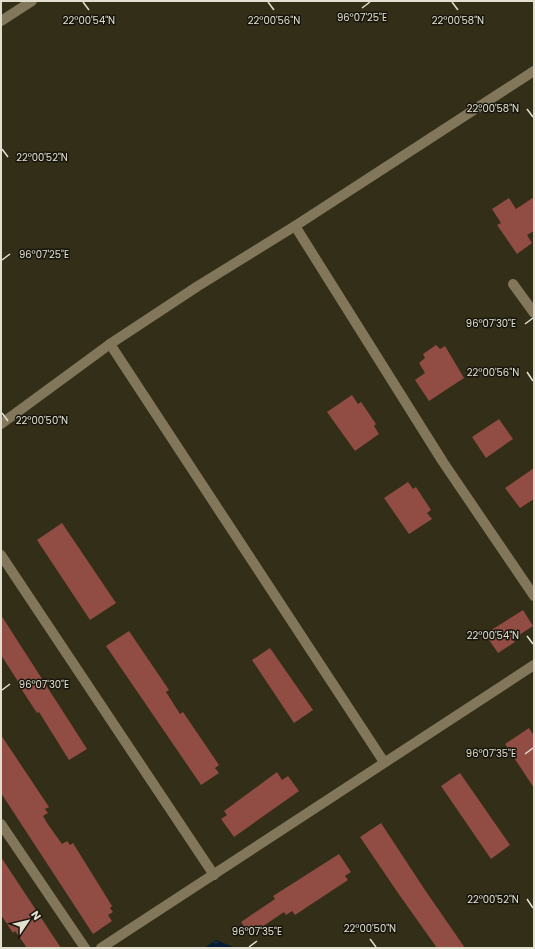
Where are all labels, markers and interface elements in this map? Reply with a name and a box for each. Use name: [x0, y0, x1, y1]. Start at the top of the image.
text: 96°07'25"E: [337, 10, 387, 25]
text: 22°00'54"N: [63, 13, 115, 28]
text: 22°00'56"N: [248, 13, 300, 28]
text: 22°00'58"N: [432, 13, 484, 28]
text: 22°00'58"N: [467, 101, 519, 116]
text: 22°00'52"N: [16, 150, 68, 165]
text: 96°07'25"E: [19, 247, 69, 262]
text: 96°07'30"E: [466, 316, 516, 331]
text: 22°00'56"N: [467, 365, 519, 380]
text: 22°00'50"N: [16, 413, 68, 428]
text: 22°00'54"N: [467, 628, 519, 643]
text: 96°07'30"E: [19, 677, 69, 692]
text: 96°07'35"E: [466, 746, 516, 761]
text: 22°00'52"N: [467, 892, 519, 907]
north arrow: [8, 901, 48, 941]
text: N: [27, 907, 45, 923]
text: 22°00'50"N: [344, 921, 396, 936]
text: 96°07'35"E: [232, 924, 282, 939]

